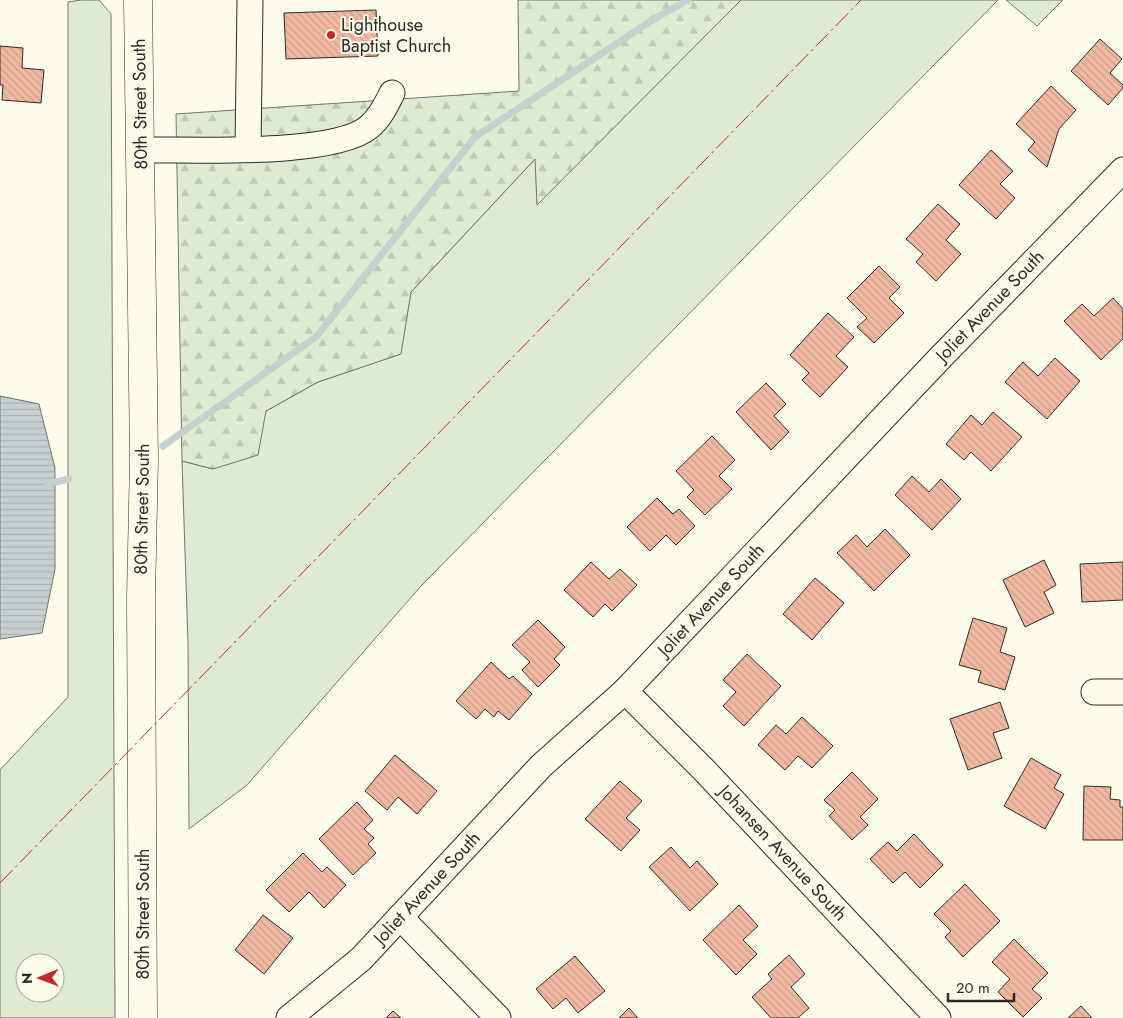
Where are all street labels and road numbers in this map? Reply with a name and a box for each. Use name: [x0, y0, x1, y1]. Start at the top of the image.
street label: 80th Street South: [126, 38, 154, 170]
street label: Joliet Avenue South: [928, 244, 1050, 369]
street label: 80th Street South: [128, 443, 156, 575]
street label: Joliet Avenue South: [650, 538, 770, 664]
street label: Johansen Avenue South: [712, 778, 853, 927]
street label: Joliet Avenue South: [366, 826, 486, 952]
street label: 80th Street South: [130, 848, 156, 980]

